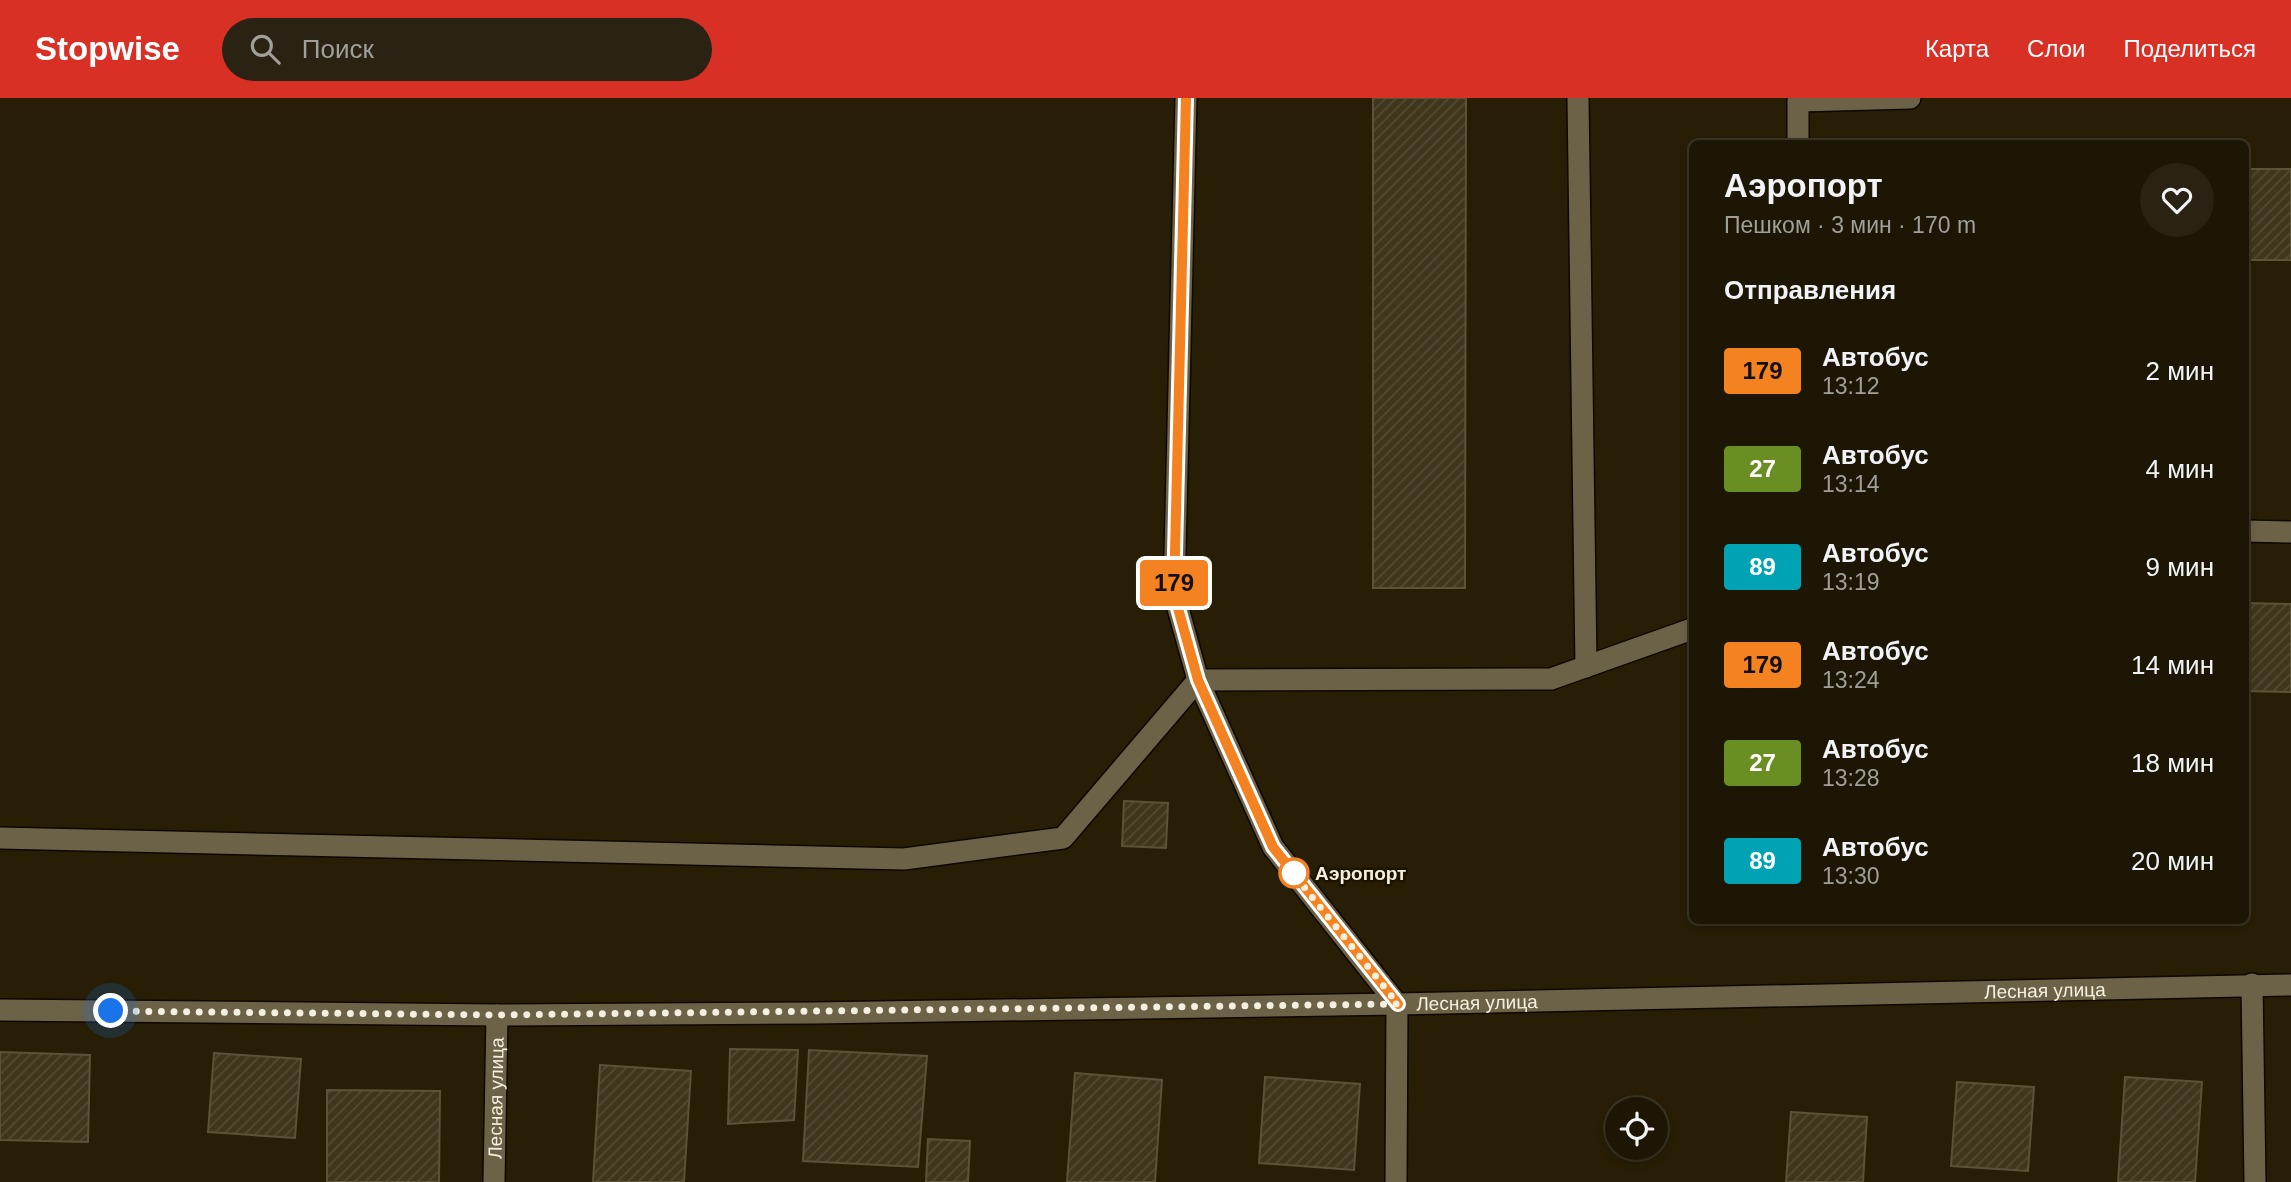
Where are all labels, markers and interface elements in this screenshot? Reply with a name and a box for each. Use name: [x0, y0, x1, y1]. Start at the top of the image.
search box: [222, 18, 712, 81]
text: Stopwise: [35, 30, 180, 67]
icon: search: [246, 30, 284, 68]
text: Поиск: [302, 34, 374, 64]
text: Карта: [1925, 35, 1989, 62]
text: Слои: [2027, 35, 2085, 62]
text: Поделиться: [2123, 35, 2256, 62]
button: heart: [2140, 163, 2214, 237]
text: Аэропорт: [1724, 167, 1883, 204]
text: Пешком · 3 мин · 170 m: [1724, 212, 1976, 238]
text: Отправления: [1724, 275, 1896, 305]
text: Автобус: [1822, 342, 1929, 372]
text: 2 мин: [2146, 356, 2214, 386]
text: 179: [1742, 357, 1783, 384]
text: 13:12: [1822, 373, 1880, 399]
text: Автобус: [1822, 440, 1929, 470]
text: 4 мин: [2146, 454, 2214, 484]
text: 27: [1749, 455, 1776, 482]
text: 13:14: [1822, 471, 1880, 497]
text: Автобус: [1822, 538, 1929, 568]
text: 9 мин: [2146, 552, 2214, 582]
text: 89: [1749, 553, 1776, 580]
line badge: 179: [1134, 560, 1214, 606]
text: 179: [1154, 569, 1194, 596]
text: 13:19: [1822, 569, 1880, 595]
text: Автобус: [1822, 636, 1929, 666]
text: 14 мин: [2131, 650, 2214, 680]
text: 179: [1742, 651, 1783, 678]
text: 13:24: [1822, 667, 1880, 693]
text: Автобус: [1822, 734, 1929, 764]
text: 18 мин: [2131, 748, 2214, 778]
text: 27: [1749, 749, 1776, 776]
text: 13:28: [1822, 765, 1880, 791]
text: Автобус: [1822, 832, 1929, 862]
text: 20 мин: [2131, 846, 2214, 876]
text: 89: [1749, 847, 1776, 874]
marker: Аэропорт: [1279, 858, 1309, 888]
place label: Аэропорт: [1315, 863, 1406, 884]
text: 13:30: [1822, 863, 1880, 889]
street label: Лесная улица: [1984, 979, 2106, 1003]
street label: Лесная улица: [1416, 991, 1538, 1015]
your location: [93, 993, 128, 1028]
street label: Лесная улица: [484, 1037, 508, 1159]
map controls: [1605, 1097, 1668, 1160]
button: locate: [1605, 1097, 1668, 1160]

